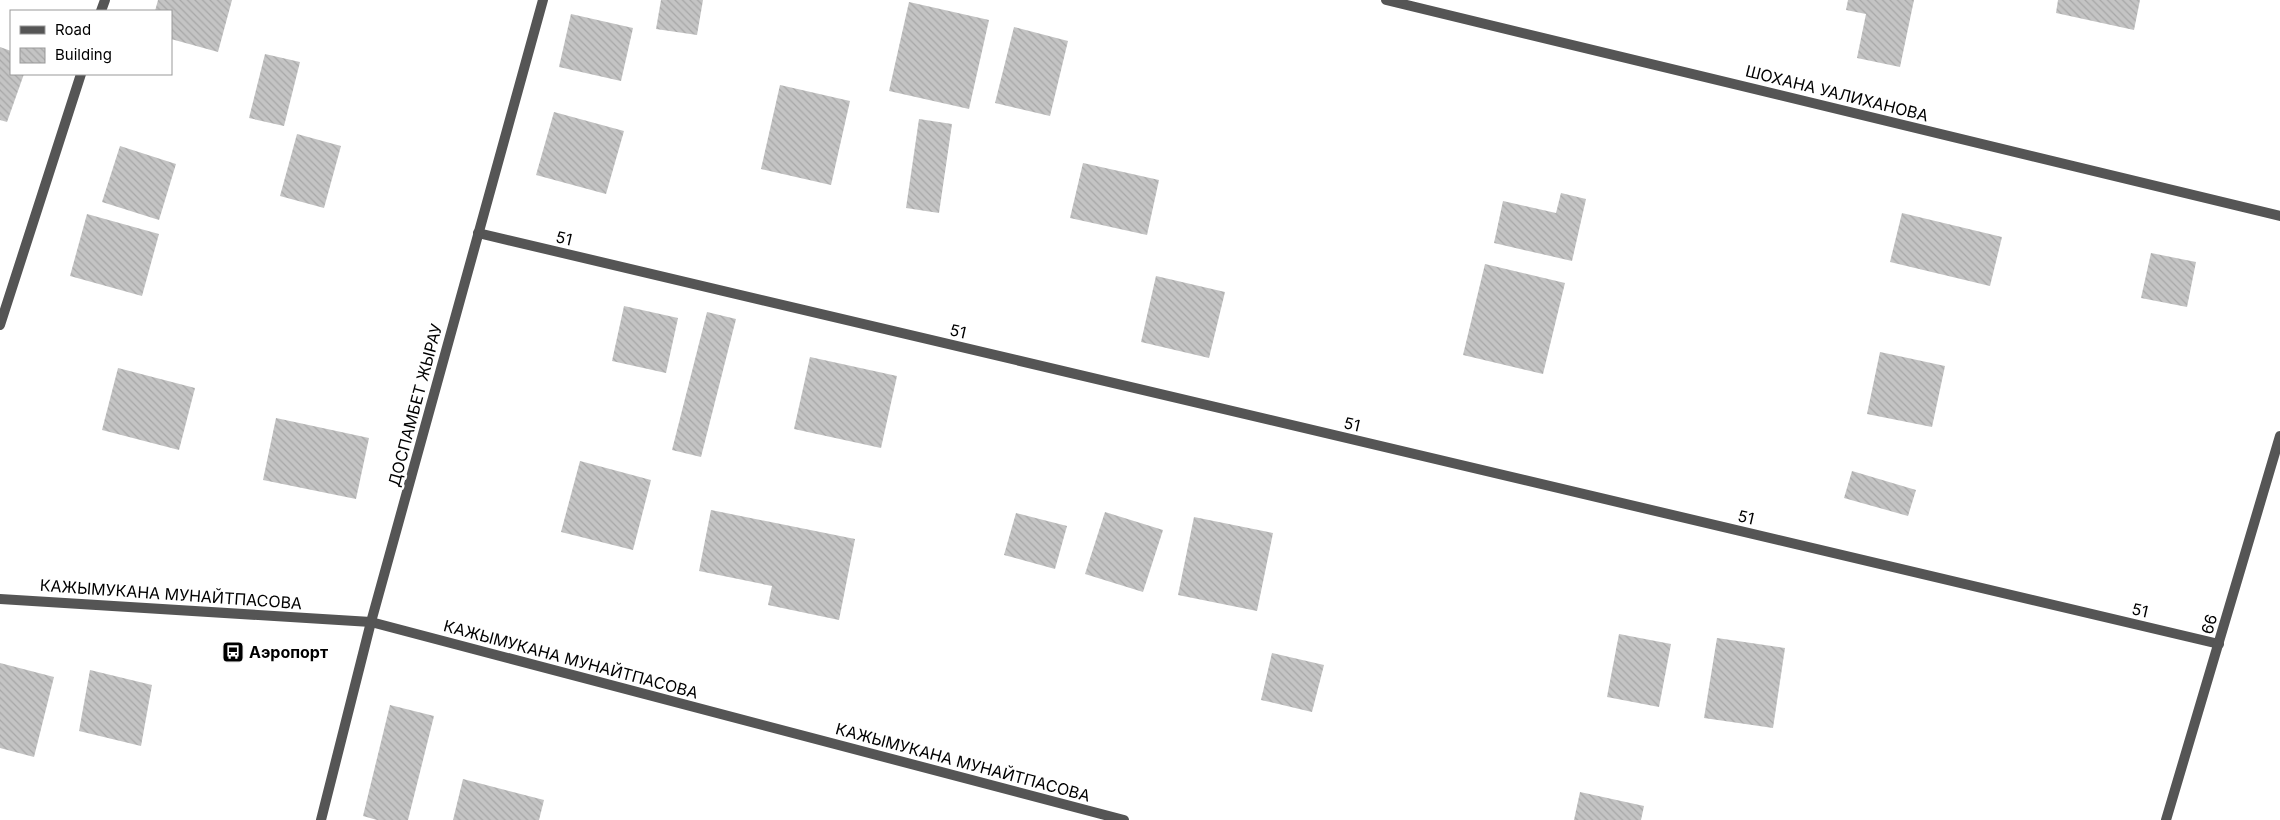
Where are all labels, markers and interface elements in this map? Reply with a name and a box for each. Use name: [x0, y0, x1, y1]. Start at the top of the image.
legend: [10, 10, 172, 75]
text: Road: [55, 20, 91, 39]
text: Building: [55, 45, 112, 64]
street label: ШОХАНА УАЛИХАНОВА: [1743, 61, 1931, 125]
street label: 51: [554, 226, 574, 250]
street label: 51: [948, 319, 968, 343]
street label: ДОСПАМБЕТ ЖЫРАУ: [384, 321, 446, 489]
street label: 51: [1342, 412, 1362, 436]
street label: 51: [1736, 505, 1756, 529]
street label: КАЖЫМУКАНА МУНАЙТПАСОВА: [39, 575, 303, 613]
street label: 51: [2130, 598, 2150, 622]
street label: 66: [2197, 612, 2221, 636]
street label: КАЖЫМУКАНА МУНАЙТПАСОВА: [442, 615, 700, 703]
bus stop icon: Аэропорт: [221, 640, 245, 664]
place label: Аэропорт: [249, 642, 328, 662]
street label: КАЖЫМУКАНА МУНАЙТПАСОВА: [834, 718, 1092, 806]

